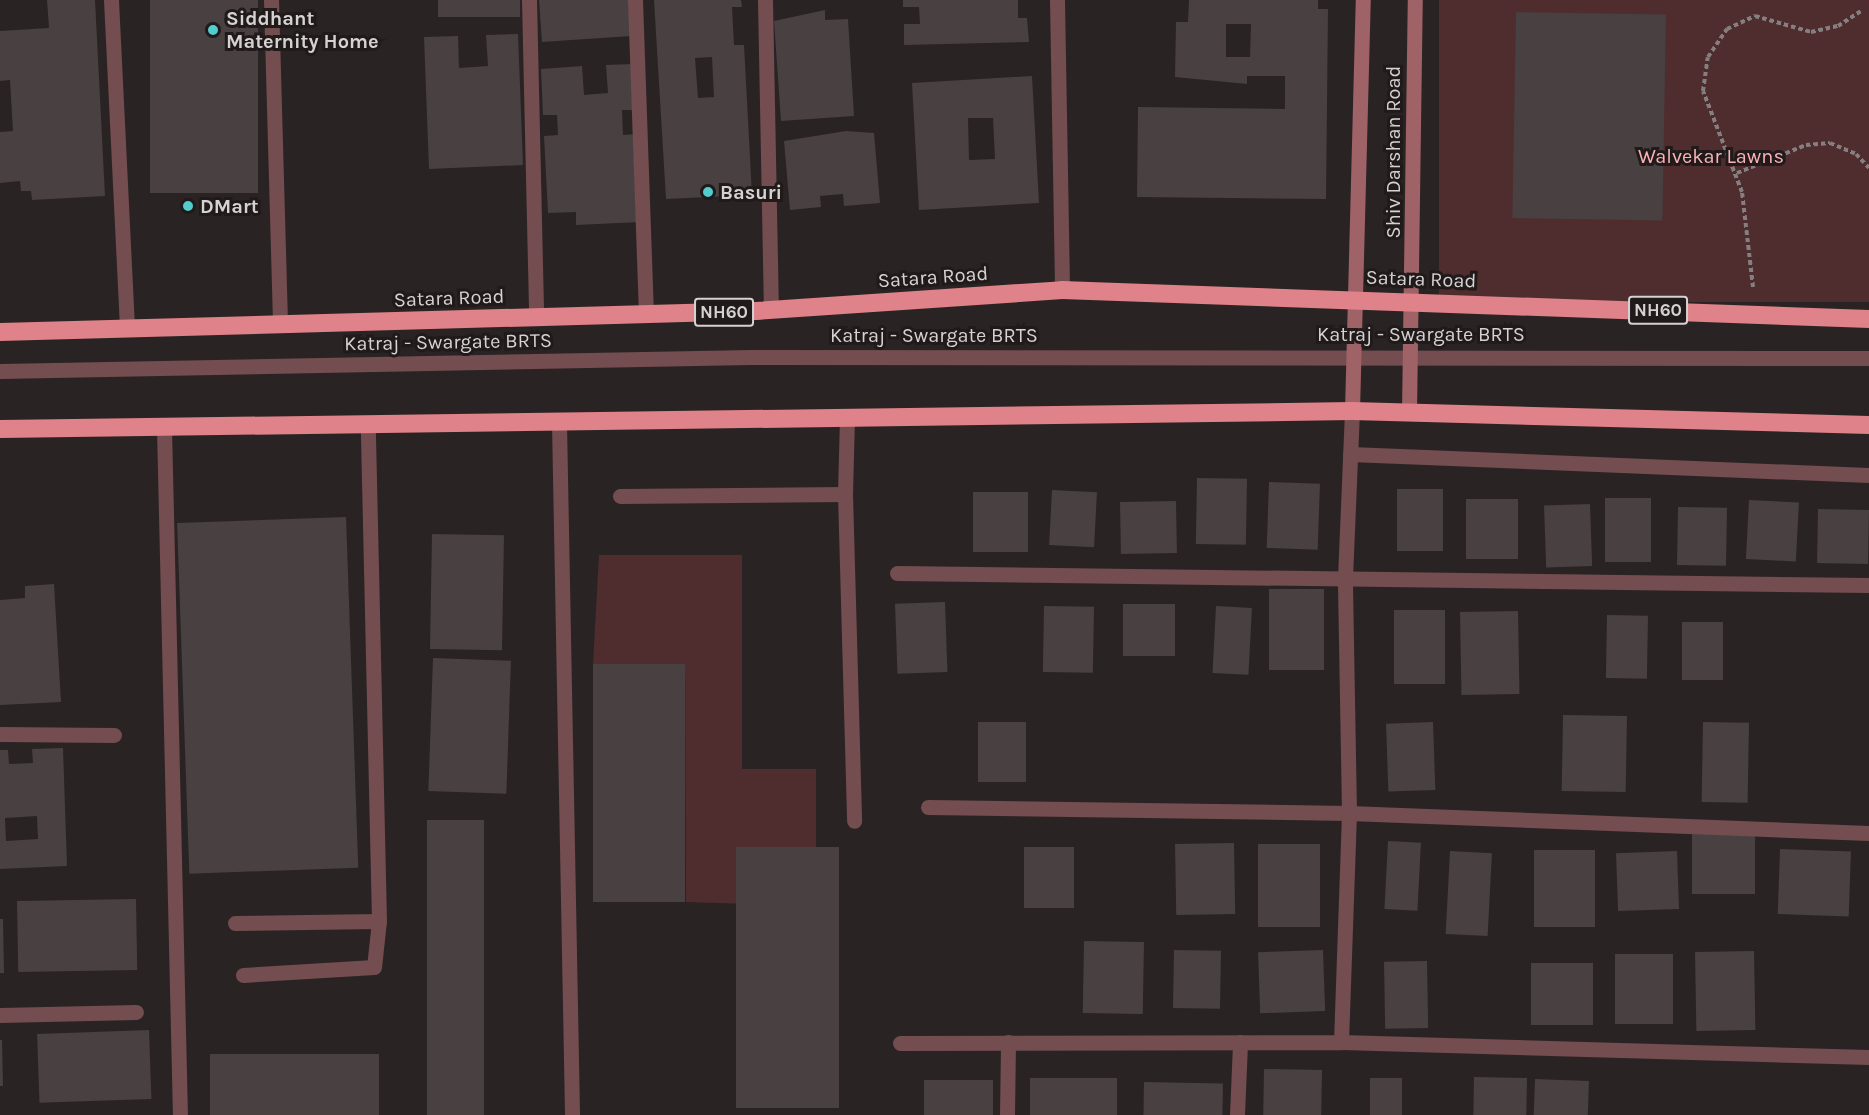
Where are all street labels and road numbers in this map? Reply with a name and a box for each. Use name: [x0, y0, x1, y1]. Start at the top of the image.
street label: Shiv Darshan Road: [1381, 66, 1405, 238]
street label: Satara Road: [877, 261, 989, 293]
street label: Satara Road: [1365, 265, 1477, 293]
street label: Satara Road: [393, 284, 505, 312]
road number: NH60: [1628, 295, 1688, 325]
road number: NH60: [694, 297, 754, 327]
street label: Katraj - Swargate BRTS: [1317, 322, 1525, 346]
street label: Katraj - Swargate BRTS: [830, 323, 1038, 347]
street label: Katraj - Swargate BRTS: [344, 328, 552, 356]

